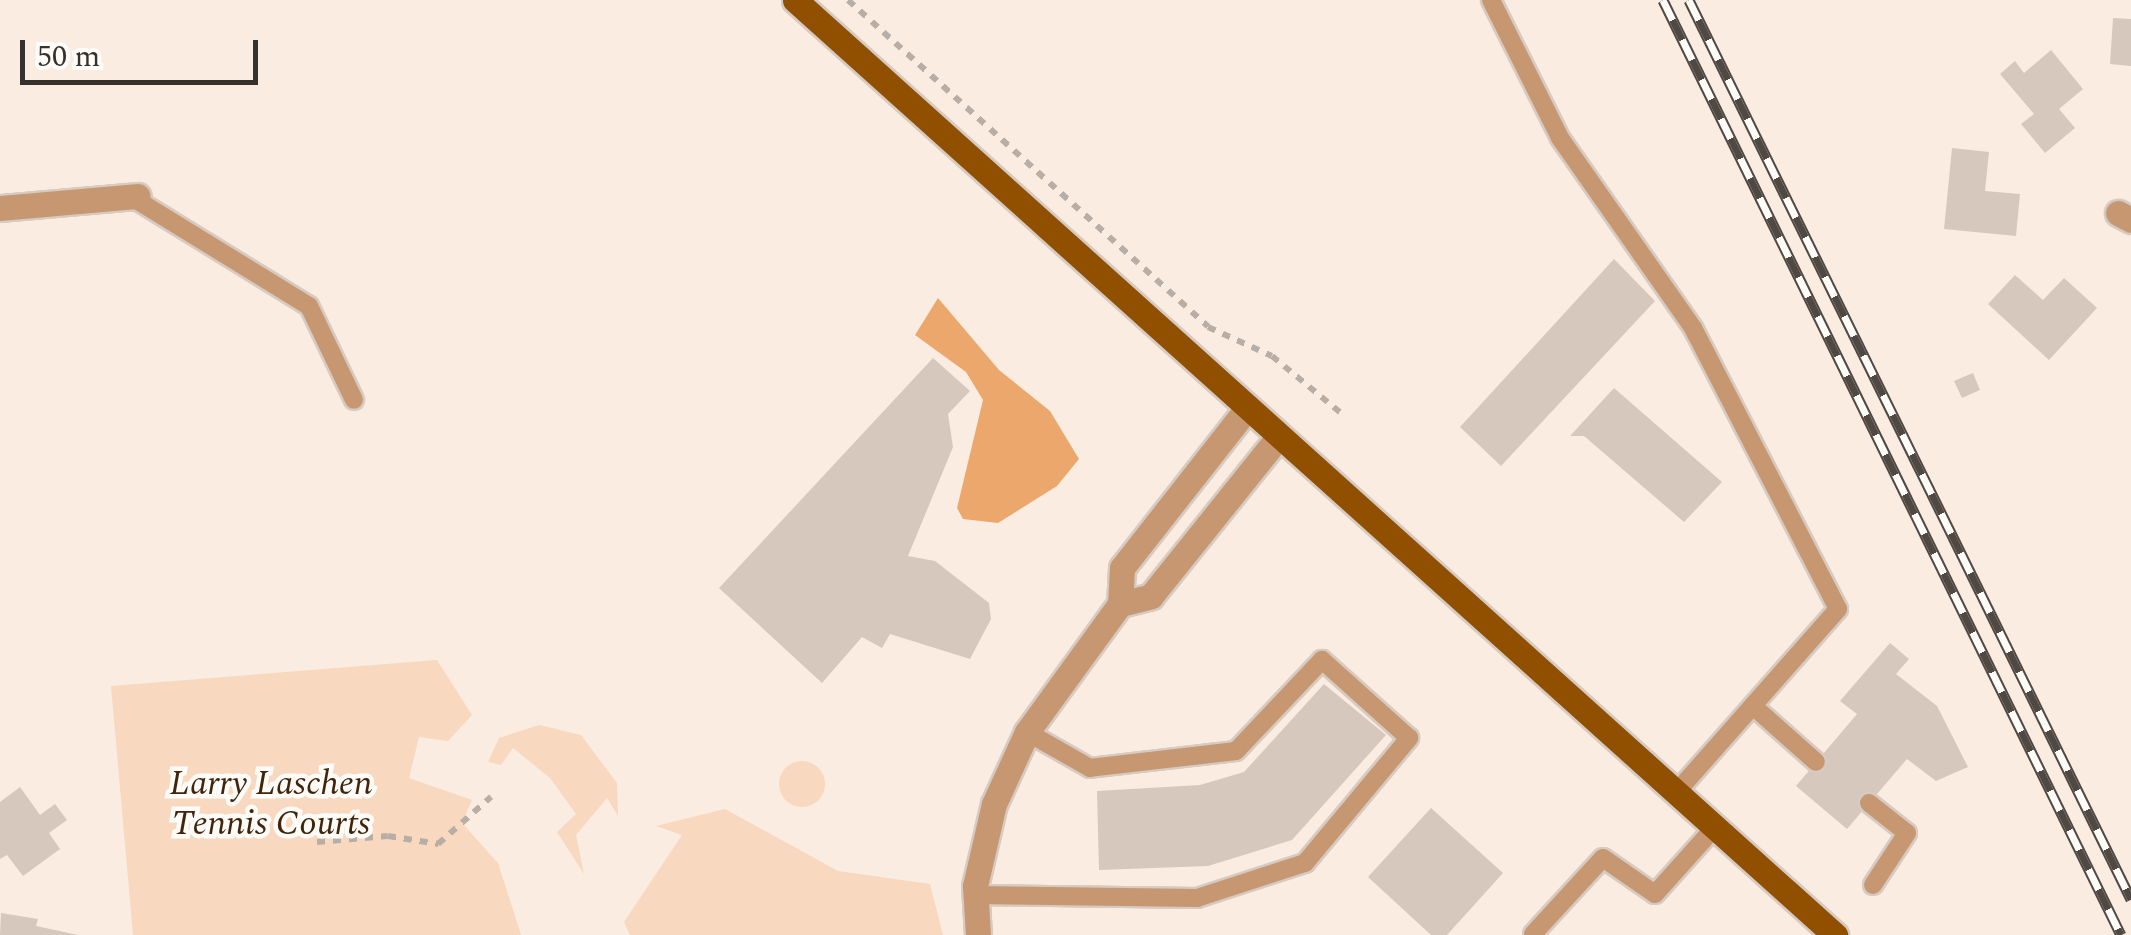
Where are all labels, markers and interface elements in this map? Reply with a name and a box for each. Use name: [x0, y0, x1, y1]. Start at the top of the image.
scale bar: [25, 20, 262, 82]
text: 50 m: [37, 34, 100, 80]
park label: Larry Laschen Tennis Courts: [169, 763, 373, 845]

